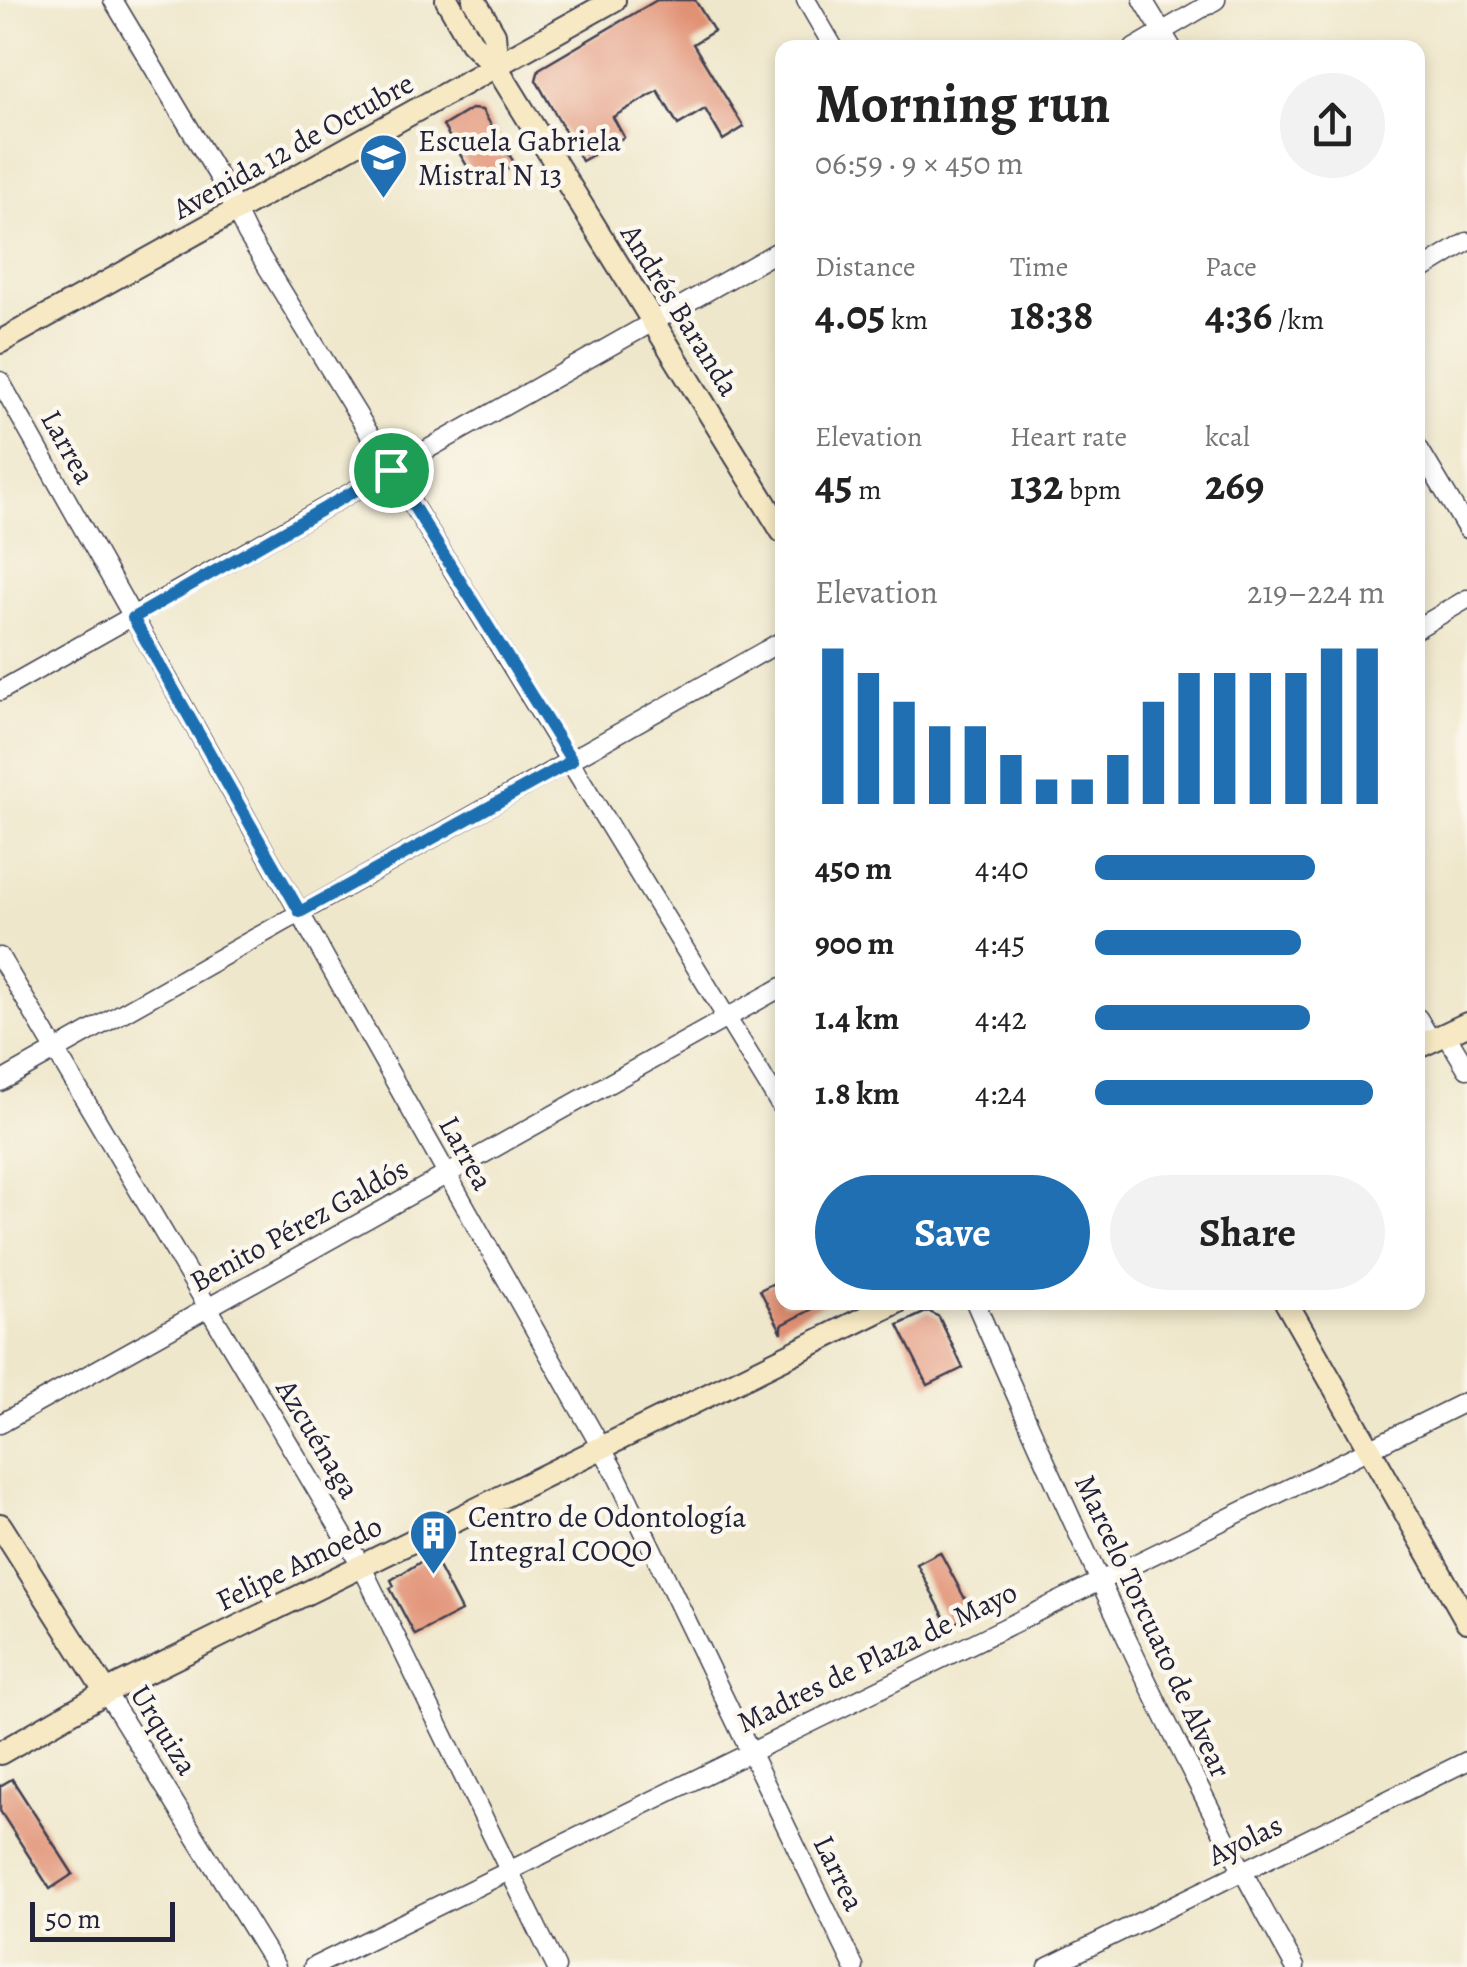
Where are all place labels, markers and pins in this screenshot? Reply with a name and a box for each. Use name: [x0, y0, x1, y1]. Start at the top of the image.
place label: Escuela Gabriela Mistral N 13: [418, 121, 621, 195]
school or university icon: Escuela Gabriela Mistral N 13: [357, 132, 409, 200]
pin: [349, 428, 434, 513]
place label: Centro de Odontología Integral COQO: [468, 1497, 746, 1571]
building icon: Centro de Odontología Integral COQO: [407, 1508, 459, 1576]

